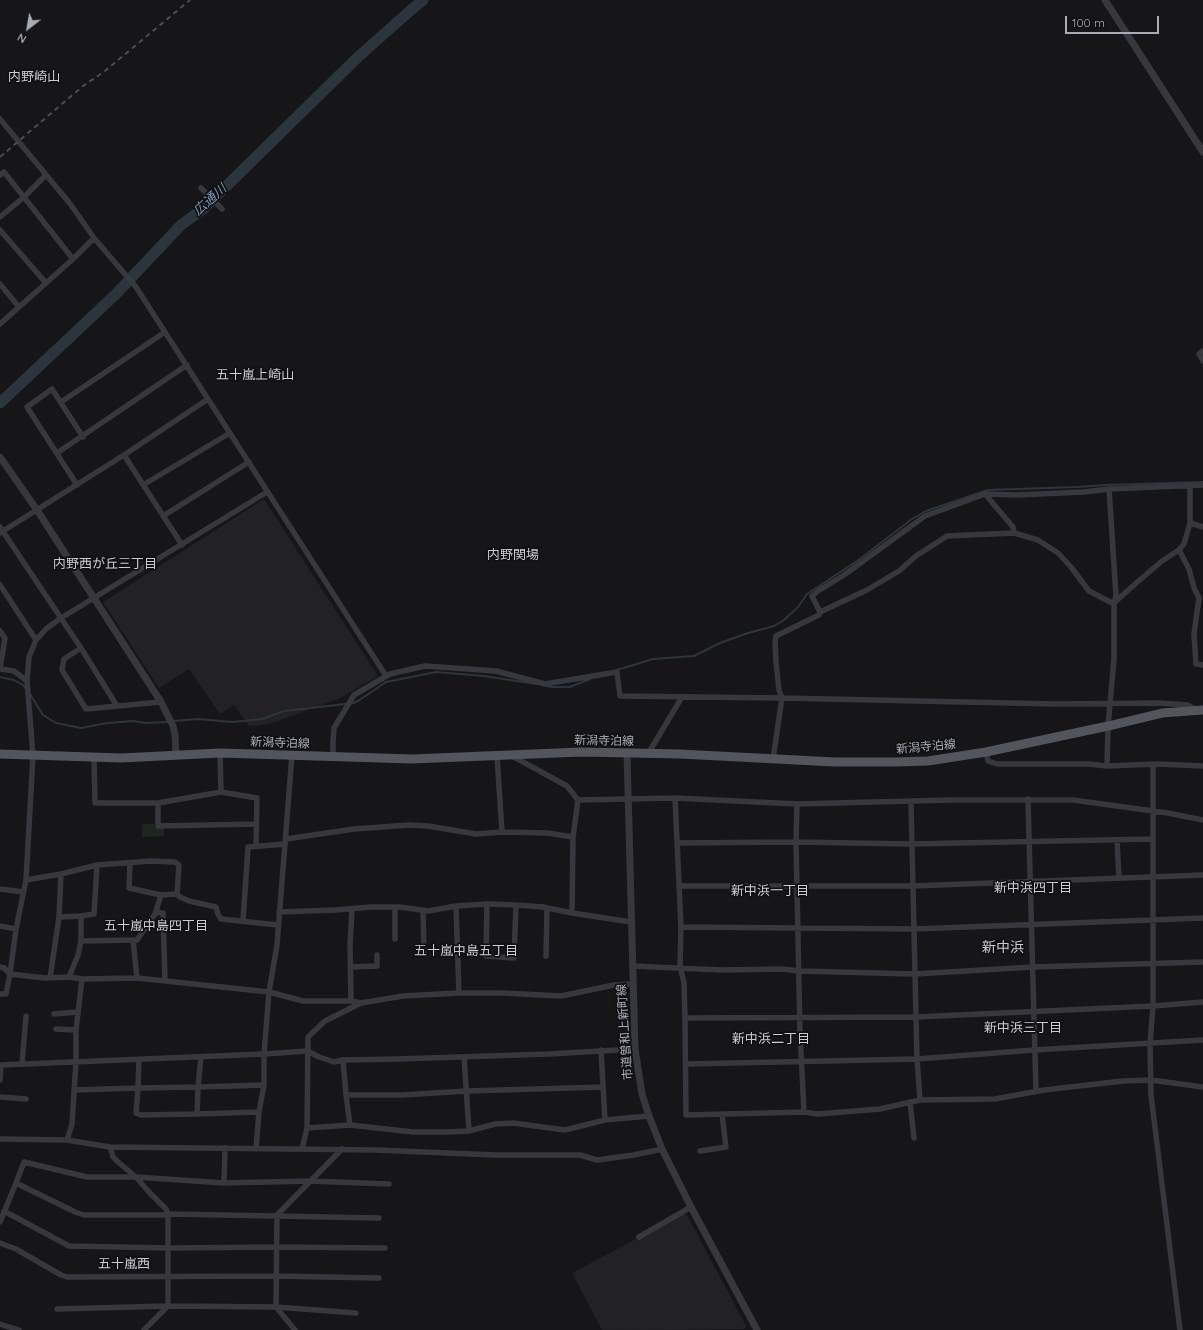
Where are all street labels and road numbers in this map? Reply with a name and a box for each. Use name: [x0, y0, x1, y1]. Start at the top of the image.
street label: 新潟寺泊線: [574, 733, 634, 749]
street label: 新潟寺泊線: [250, 735, 310, 751]
street label: 新潟寺泊線: [895, 737, 957, 757]
street label: 市道曽和上新町線: [614, 984, 636, 1080]

